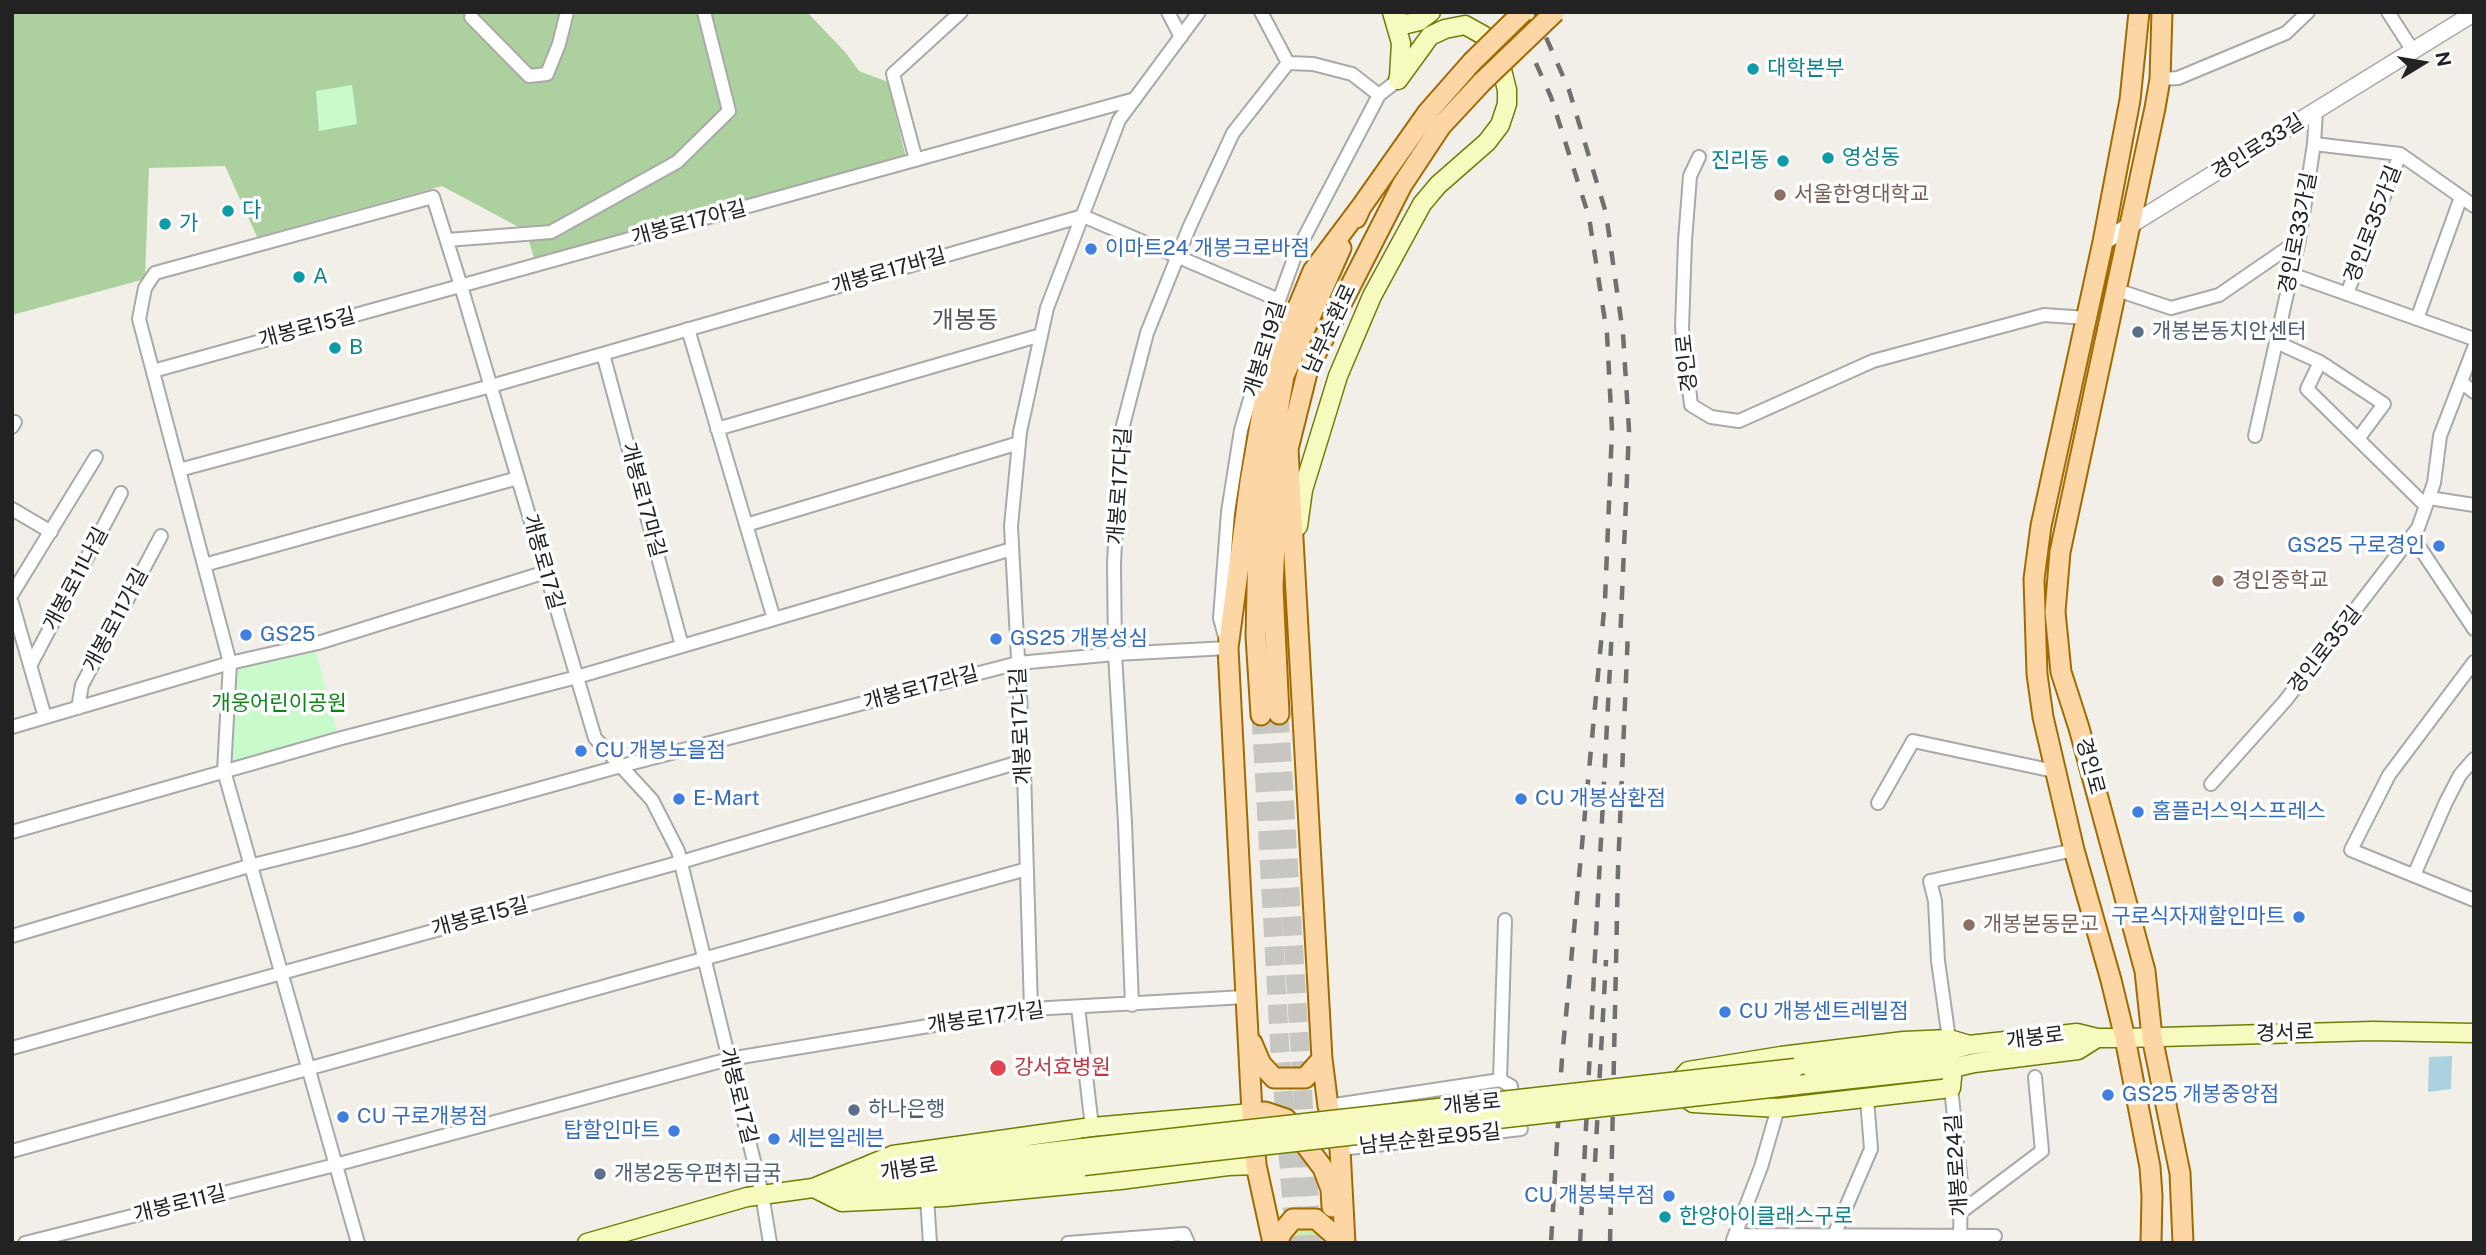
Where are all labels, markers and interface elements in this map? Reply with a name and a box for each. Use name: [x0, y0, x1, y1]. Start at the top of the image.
north arrow: [2388, 28, 2458, 98]
text: N: [2431, 50, 2456, 68]
place label: 대학본부: [1767, 56, 1844, 82]
marker: 대학본부: [1745, 61, 1761, 77]
street label: 경인로33길: [2207, 109, 2309, 185]
place label: 영성동: [1842, 145, 1900, 171]
place label: 진리동: [1711, 148, 1769, 174]
marker: 영성동: [1820, 150, 1836, 166]
marker: 진리동: [1775, 153, 1791, 169]
street label: 경인로35가길: [2339, 162, 2407, 286]
street label: 경인로33가길: [2274, 170, 2322, 296]
place label: 서울한영대학교: [1794, 182, 1929, 208]
marker: 서울한영대학교: [1772, 187, 1788, 203]
street label: 개봉로17아길: [629, 196, 749, 250]
place label: 다: [242, 198, 261, 224]
marker: 다: [220, 203, 236, 219]
place label: 가: [179, 211, 198, 237]
marker: 가: [157, 216, 173, 232]
place label: 이마트24 개봉크로바점: [1105, 236, 1310, 262]
marker: 이마트24 개봉크로바점: [1083, 241, 1099, 257]
street label: 개봉로17바길: [829, 243, 949, 299]
place label: A: [313, 264, 328, 290]
marker: A: [291, 269, 307, 285]
street label: 남부순환로: [1298, 280, 1362, 378]
street label: 개봉로19길: [1238, 298, 1292, 400]
street label: 개봉로15길: [256, 303, 358, 353]
district label: 개봉동: [932, 307, 998, 335]
place label: 개봉본동치안센터: [2152, 319, 2307, 345]
marker: 개봉본동치안센터: [2130, 324, 2146, 340]
street label: 경인로: [1671, 333, 1703, 393]
place label: B: [349, 335, 363, 361]
marker: B: [327, 340, 343, 356]
street label: 개봉로17다길: [1103, 426, 1137, 546]
street label: 개봉로17마길: [616, 440, 670, 560]
street label: 개봉로17길: [517, 511, 569, 613]
street label: 개봉로11나길: [38, 523, 114, 635]
place label: GS25 구로경인: [2287, 533, 2425, 559]
marker: GS25 구로경인: [2431, 538, 2447, 554]
street label: 개봉로11가길: [78, 564, 154, 676]
place label: 경인중학교: [2232, 568, 2329, 594]
marker: 경인중학교: [2210, 573, 2226, 589]
street label: 경인로35길: [2283, 601, 2367, 699]
place label: GS25: [260, 622, 315, 648]
place label: GS25 개봉성심: [1010, 626, 1148, 652]
marker: GS25: [238, 627, 254, 643]
marker: GS25 개봉성심: [988, 631, 1004, 647]
street label: 개봉로17라길: [861, 661, 981, 715]
street label: 개봉로17나길: [1005, 667, 1037, 785]
park label: 개웅어린이공원: [211, 691, 347, 717]
street label: 경인로: [2070, 735, 2110, 797]
place label: CU 개봉노을점: [595, 738, 726, 764]
marker: CU 개봉노을점: [573, 743, 589, 759]
place label: E-Mart: [693, 786, 760, 812]
place label: CU 개봉삼환점: [1535, 786, 1666, 812]
marker: E-Mart: [671, 791, 687, 807]
marker: CU 개봉삼환점: [1513, 791, 1529, 807]
place label: 홈플러스익스프레스: [2152, 799, 2326, 825]
marker: 홈플러스익스프레스: [2130, 804, 2146, 820]
street label: 개봉로15길: [429, 892, 531, 942]
place label: 구로식자재할인마트: [2111, 904, 2285, 930]
marker: 구로식자재할인마트: [2291, 909, 2307, 925]
place label: 개봉본동문고: [1983, 912, 2099, 938]
marker: 개봉본동문고: [1961, 917, 1977, 933]
street label: 개봉로17가길: [926, 997, 1046, 1039]
place label: CU 개봉센트레빌점: [1739, 999, 1909, 1025]
marker: CU 개봉센트레빌점: [1717, 1004, 1733, 1020]
street label: 경서로: [2256, 1019, 2314, 1047]
street label: 개봉로: [2005, 1022, 2065, 1054]
street label: 개봉로17길: [714, 1045, 762, 1147]
place label: 강서효병원: [1014, 1055, 1111, 1081]
marker: 강서효병원: [988, 1058, 1008, 1078]
place label: GS25 개봉중앙점: [2122, 1082, 2279, 1108]
marker: GS25 개봉중앙점: [2100, 1087, 2116, 1103]
street label: 개봉로: [1442, 1088, 1502, 1120]
place label: 하나은행: [868, 1097, 945, 1123]
marker: 하나은행: [846, 1102, 862, 1118]
place label: CU 구로개봉점: [357, 1104, 488, 1130]
marker: CU 구로개봉점: [335, 1109, 351, 1125]
street label: 개봉로24길: [1941, 1113, 1973, 1217]
place label: 탑할인마트: [563, 1118, 660, 1144]
street label: 남부순환로95길: [1358, 1119, 1502, 1159]
marker: 탑할인마트: [666, 1123, 682, 1139]
place label: 세븐일레븐: [788, 1126, 885, 1152]
marker: 세븐일레븐: [766, 1131, 782, 1147]
street label: 개봉로: [878, 1152, 940, 1186]
place label: 개봉2동우편취급국: [614, 1161, 781, 1187]
marker: 개봉2동우편취급국: [592, 1166, 608, 1182]
street label: 개봉로11길: [131, 1180, 229, 1228]
place label: CU 개봉북부점: [1524, 1183, 1655, 1209]
marker: CU 개봉북부점: [1661, 1188, 1677, 1204]
place label: 한양아이클래스구로: [1679, 1204, 1853, 1230]
marker: 한양아이클래스구로: [1657, 1209, 1673, 1225]

